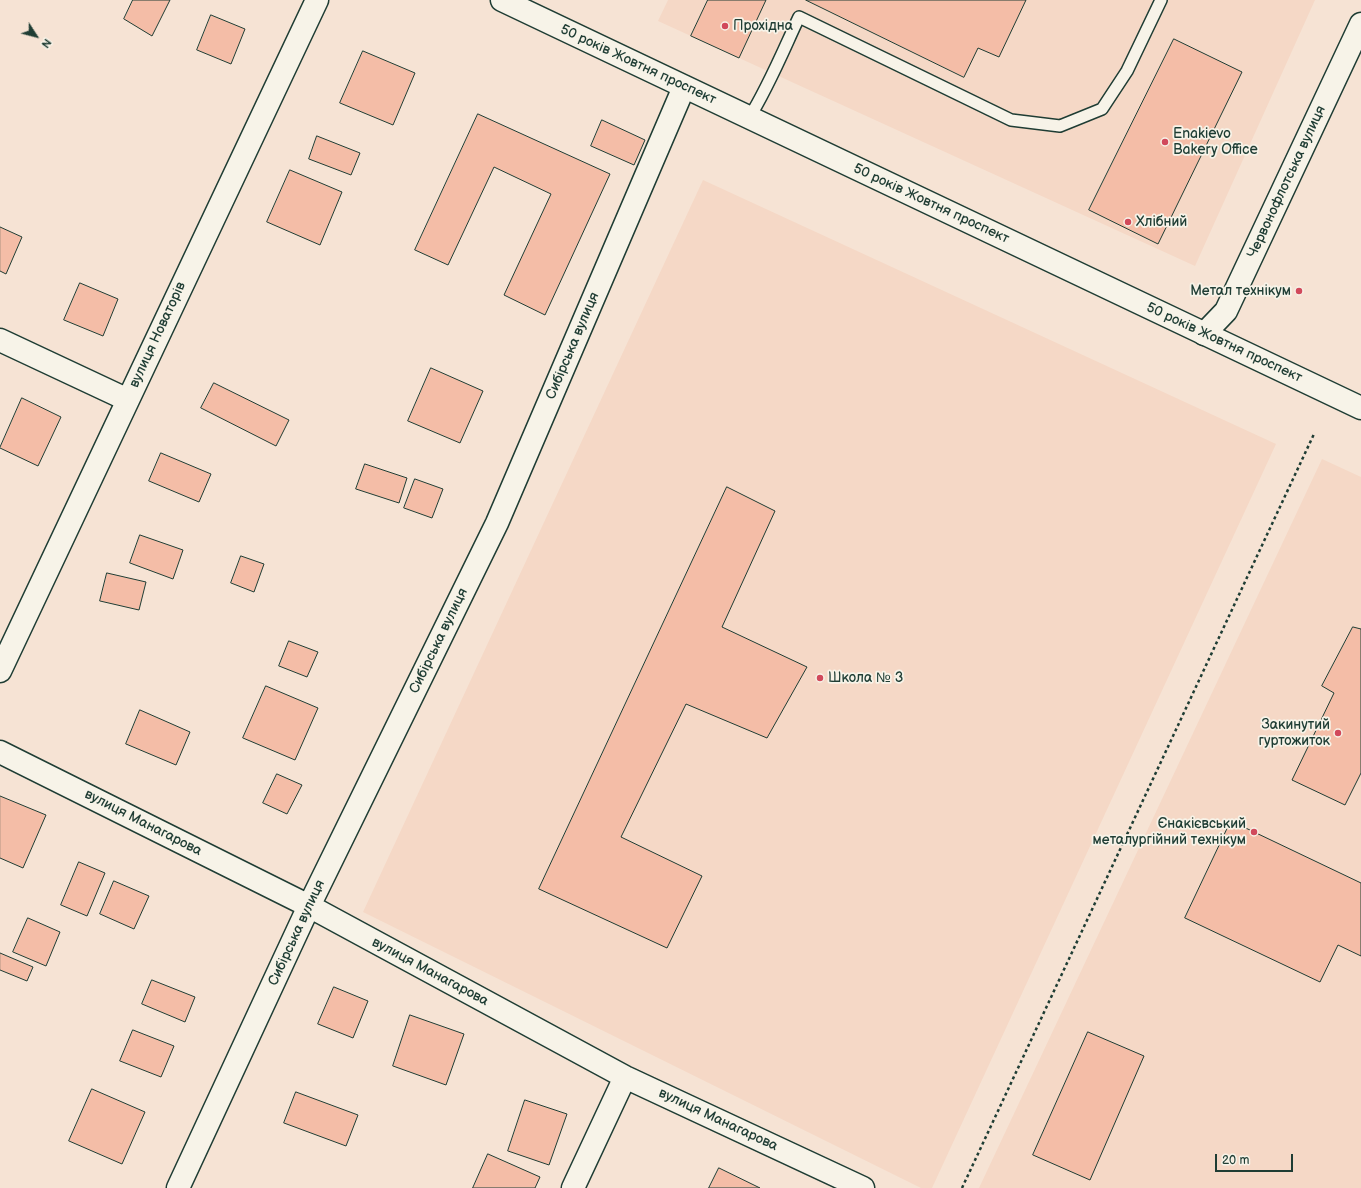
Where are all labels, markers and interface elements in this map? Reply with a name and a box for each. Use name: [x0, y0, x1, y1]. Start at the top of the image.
north arrow: [16, 16, 56, 56]
place label: Прохідна: [733, 18, 793, 34]
street label: 50 років Жовтня проспект: [557, 21, 719, 109]
marker: Прохідна: [720, 21, 730, 31]
text: N: [38, 36, 54, 51]
street label: Червонофлотська вулиця: [1244, 103, 1330, 261]
place label: Enakievo Bakery Office: [1173, 126, 1258, 158]
marker: Enakievo Bakery Office: [1160, 137, 1170, 147]
street label: 50 років Жовтня проспект: [850, 160, 1012, 248]
place label: Хлібний: [1136, 214, 1187, 230]
marker: Хлібний: [1123, 217, 1133, 227]
street label: вулиця Новаторів: [126, 279, 190, 391]
place label: Метал технікум: [1190, 283, 1291, 299]
marker: Метал технікум: [1294, 286, 1304, 296]
street label: Сибірська вулиця: [543, 290, 603, 402]
street label: 50 років Жовтня проспект: [1143, 299, 1305, 387]
street label: Сибірська вулиця: [406, 586, 472, 696]
place label: Школа № 3: [828, 670, 903, 686]
marker: Школа № 3: [815, 673, 825, 683]
place label: Закинутий гуртожиток: [1259, 717, 1330, 750]
marker: Закинутий гуртожиток: [1333, 728, 1343, 738]
street label: вулиця Манагарова: [81, 786, 205, 860]
place label: Єнакієвський металургійний технікум: [1093, 816, 1246, 848]
marker: Єнакієвський металургійний технікум: [1249, 827, 1259, 837]
street label: Сибірська вулиця: [265, 877, 329, 989]
street label: вулиця Манагарова: [369, 934, 491, 1010]
street label: вулиця Манагарова: [656, 1085, 780, 1155]
scale bar: [1217, 1146, 1295, 1172]
text: 20 m: [1222, 1153, 1249, 1168]

